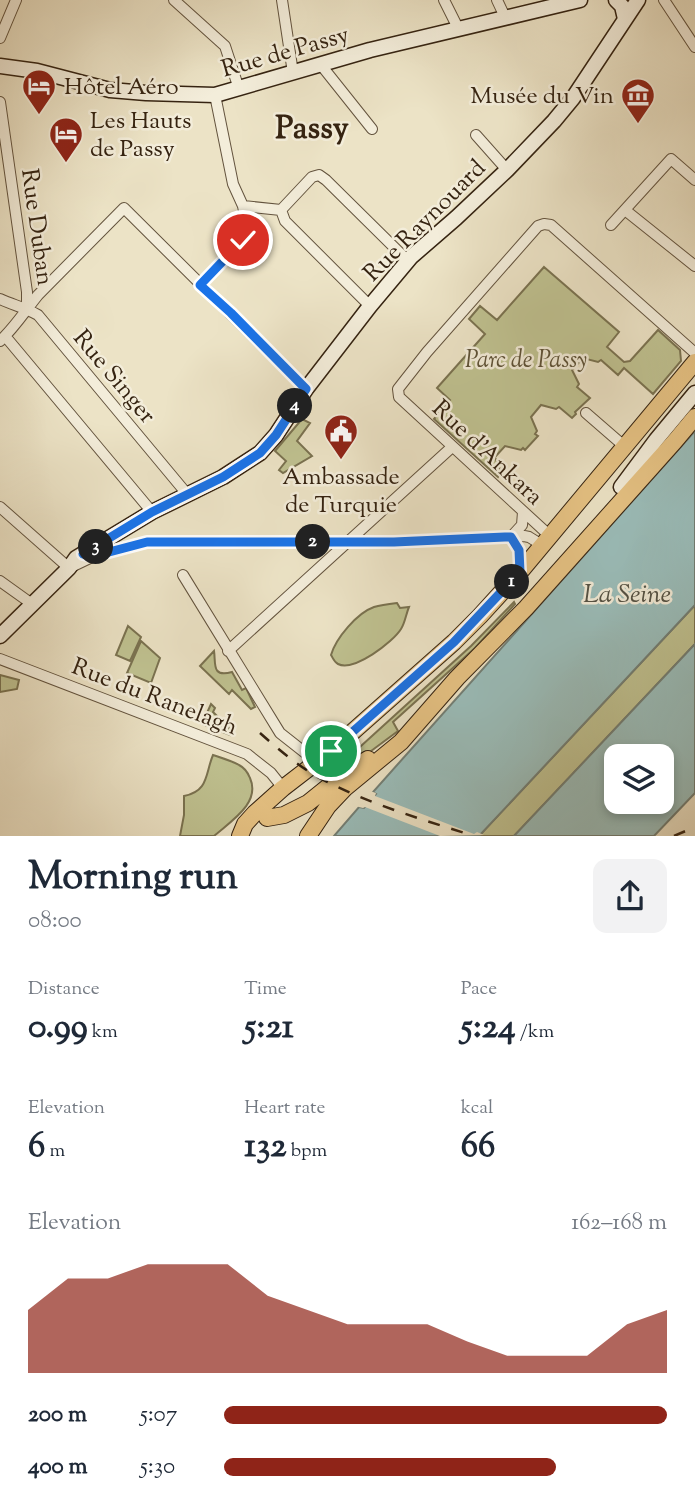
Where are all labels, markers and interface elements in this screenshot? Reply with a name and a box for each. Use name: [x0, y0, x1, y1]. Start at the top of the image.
street label: Rue de Passy: [218, 18, 353, 87]
hotel icon: Hôtel Aéro: [20, 67, 58, 116]
place label: Hôtel Aéro: [64, 71, 179, 105]
museum icon: Musée du Vin: [619, 76, 657, 125]
place label: Musée du Vin: [470, 80, 614, 114]
place label: Les Hauts de Passy: [90, 105, 191, 167]
district label: Passy: [275, 107, 349, 153]
hotel icon: Les Hauts de Passy: [47, 115, 85, 164]
street label: Rue Raynouard: [357, 152, 495, 290]
street label: Rue Duban: [11, 167, 61, 288]
pin: [213, 210, 273, 270]
icon: check: [224, 221, 262, 259]
street label: Rue Singer: [64, 323, 163, 432]
park label: Parc de Passy: [465, 344, 587, 378]
pin: 4: [278, 388, 312, 424]
text: 4: [290, 392, 299, 419]
street label: Rue d'Ankara: [423, 393, 550, 514]
public building icon: Ambassade de Turquie: [322, 412, 360, 461]
place label: Ambassade de Turquie: [282, 461, 400, 523]
pin: 2: [296, 524, 330, 560]
text: 2: [308, 528, 317, 555]
pin: 3: [78, 530, 114, 564]
text: 3: [92, 533, 99, 560]
pin: 1: [494, 564, 530, 600]
text: 1: [508, 568, 515, 595]
water label: La Seine: [583, 577, 671, 614]
street label: Rue du Ranelagh: [66, 651, 242, 745]
pin: [301, 721, 361, 781]
icon: arrive: [312, 732, 350, 770]
map controls: [604, 744, 674, 814]
button: layers: [604, 744, 674, 814]
text: Morning run: [28, 852, 238, 906]
button: share: [593, 859, 667, 933]
text: 08:00: [28, 905, 82, 938]
text: Distance: [28, 976, 100, 1003]
text: Time: [244, 976, 287, 1003]
text: Pace: [461, 976, 497, 1003]
text: 0.99: [28, 1003, 88, 1054]
text: 5:21: [244, 1003, 294, 1054]
text: 5:24: [461, 1003, 516, 1054]
text: km: [88, 1019, 118, 1046]
text: /km: [516, 1019, 554, 1046]
text: Elevation: [28, 1095, 105, 1122]
text: Heart rate: [244, 1095, 325, 1122]
text: kcal: [461, 1095, 493, 1122]
text: 6: [28, 1122, 45, 1173]
text: 132: [244, 1122, 287, 1173]
text: 66: [461, 1122, 495, 1173]
text: m: [45, 1138, 65, 1165]
text: bpm: [287, 1138, 327, 1165]
text: Elevation: [28, 1207, 121, 1240]
text: 162–168 m: [571, 1207, 667, 1240]
text: 200 m: [28, 1399, 87, 1432]
text: 5:07: [140, 1399, 177, 1432]
text: 400 m: [28, 1451, 88, 1484]
text: 5:30: [140, 1451, 175, 1484]

